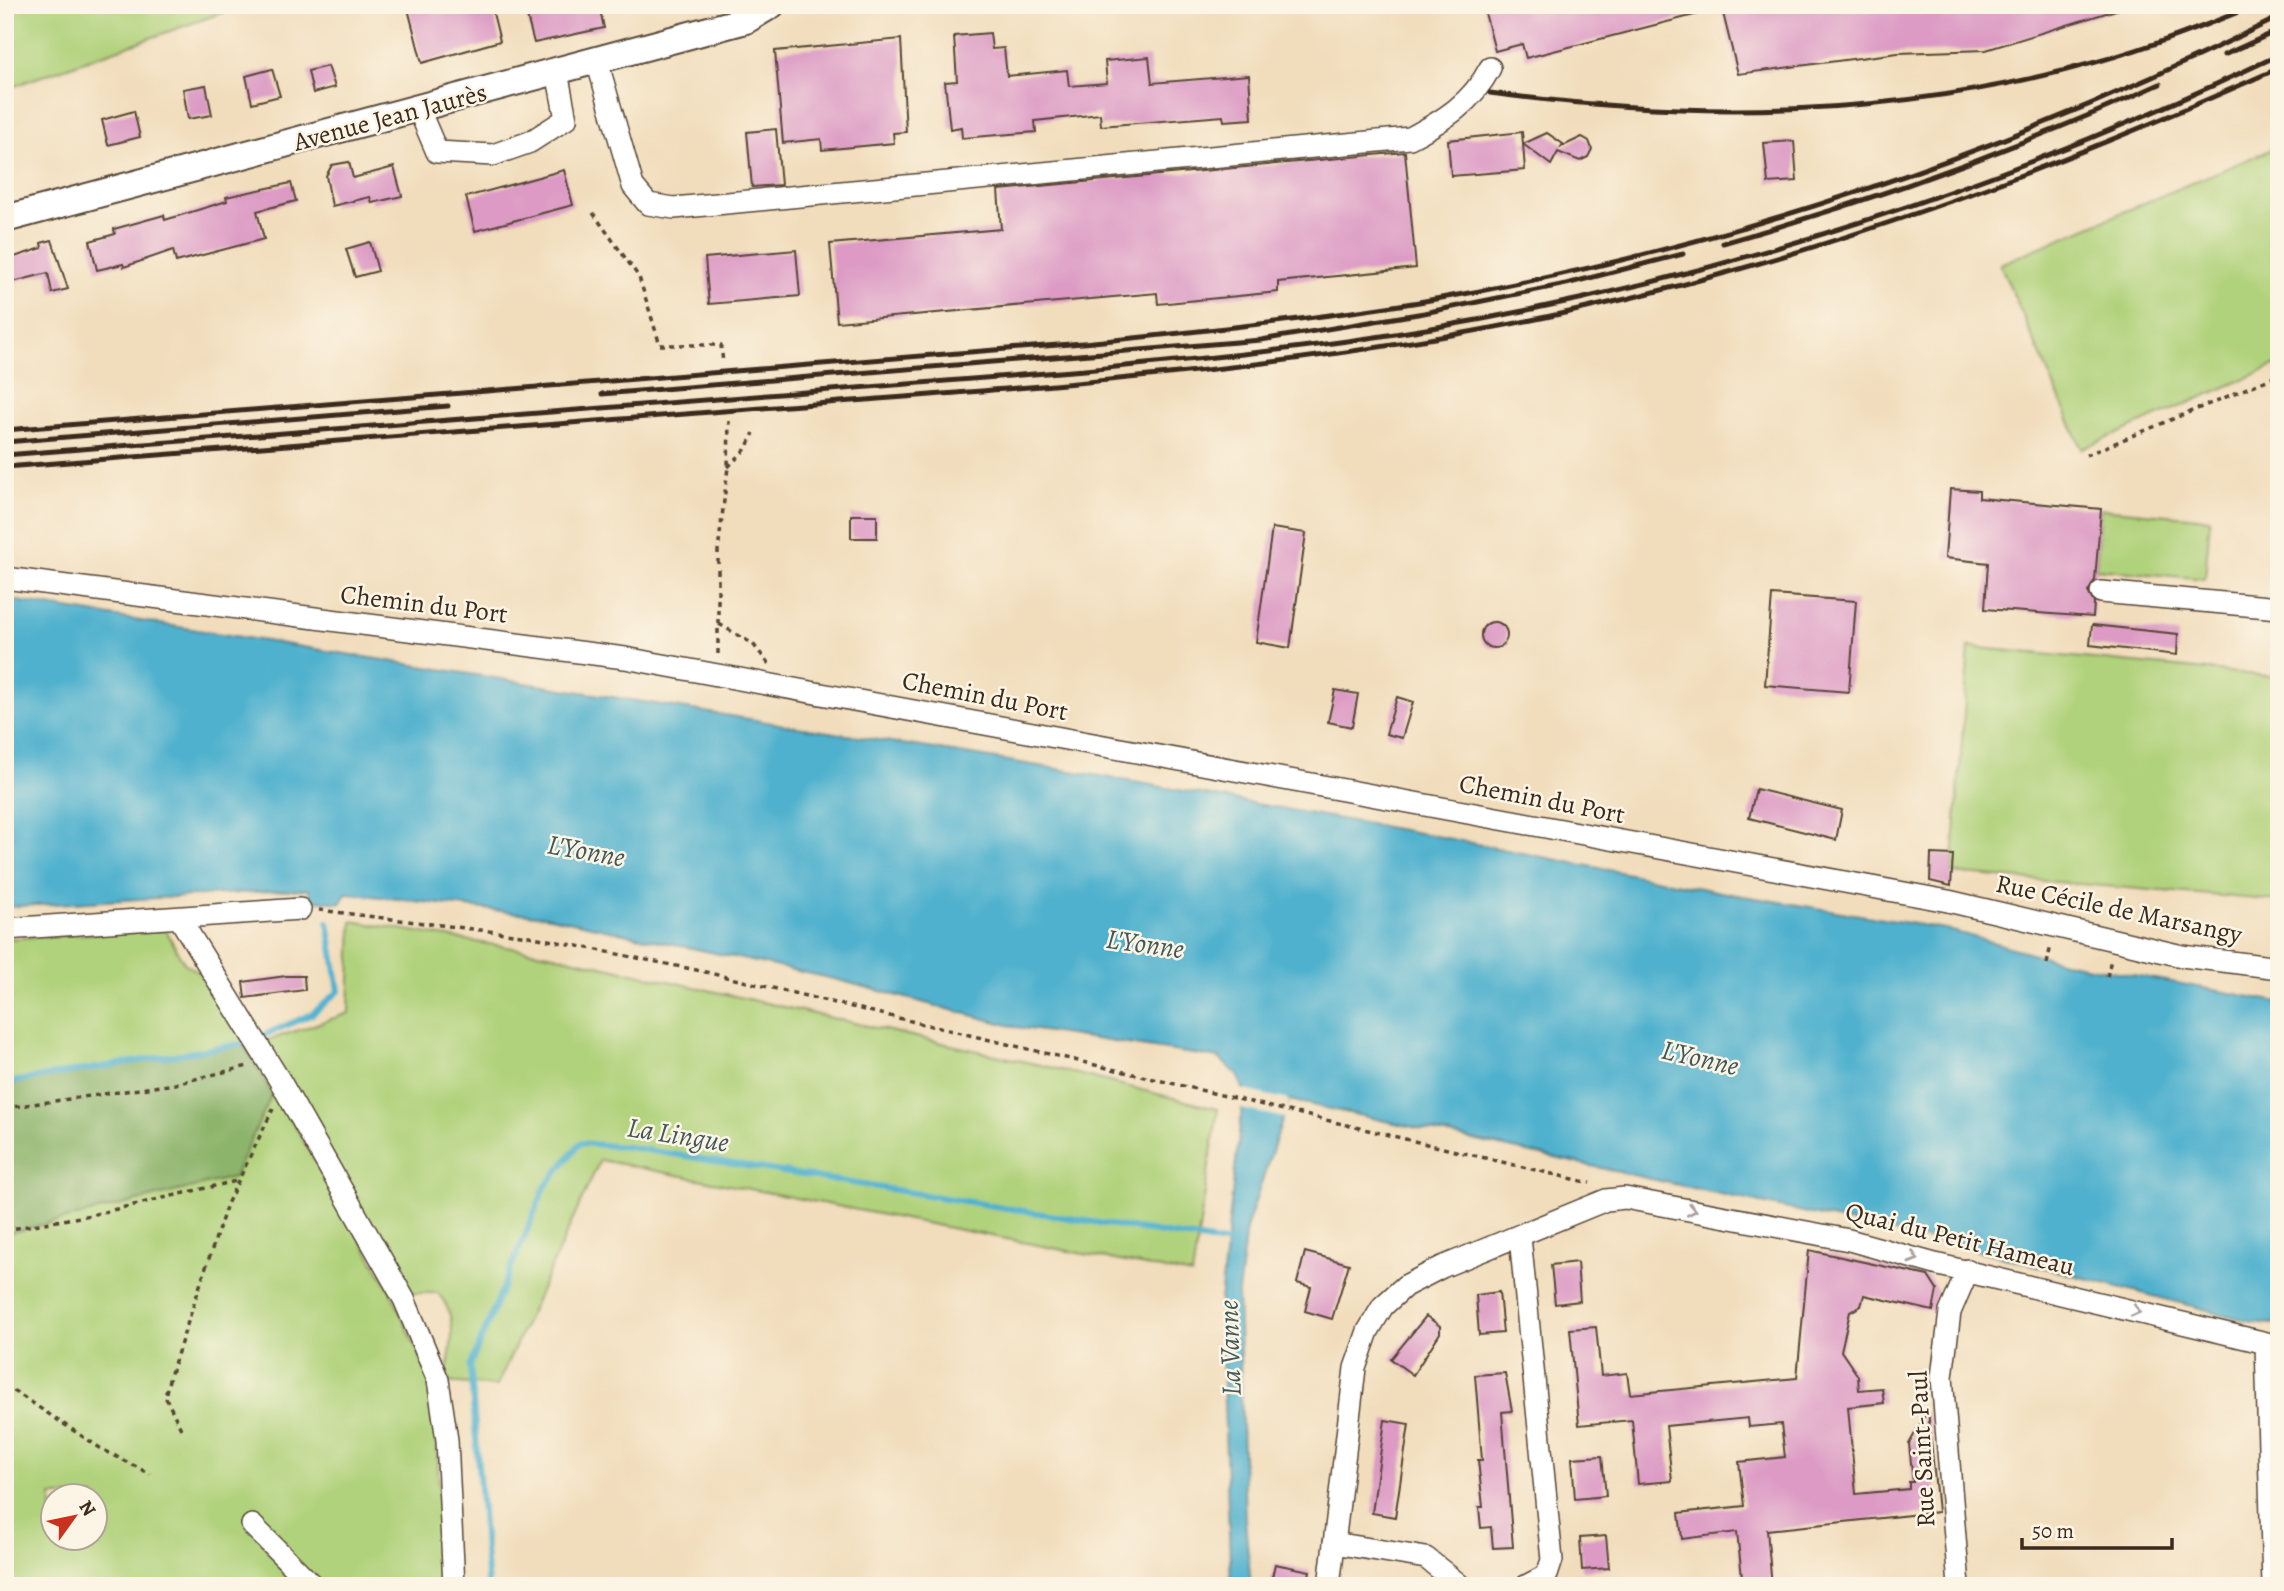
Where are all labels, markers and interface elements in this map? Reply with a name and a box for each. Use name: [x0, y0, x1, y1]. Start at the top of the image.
street label: Avenue Jean Jaurès: [288, 74, 491, 160]
street label: Chemin du Port: [338, 576, 510, 632]
street label: Chemin du Port: [899, 663, 1071, 729]
street label: Chemin du Port: [1456, 766, 1628, 832]
water label: L'Yonne: [544, 826, 628, 876]
street label: Rue Cécile de Marsangy: [1993, 866, 2246, 952]
water label: L'Yonne: [1104, 920, 1186, 968]
water label: L'Yonne: [1658, 1031, 1742, 1085]
water label: La Lingue: [625, 1108, 731, 1162]
street label: Quai du Petit Hameau: [1842, 1194, 2079, 1285]
one-way arrow: [1686, 1202, 1698, 1217]
one-way arrow: [1908, 1250, 1920, 1264]
water label: La Vanne: [1209, 1299, 1251, 1397]
one-way arrow: [2129, 1303, 2141, 1317]
street label: Rue Saint-Paul: [1900, 1370, 1944, 1528]
north arrow: [38, 1482, 108, 1552]
text: N: [73, 1495, 102, 1521]
scale bar: [2022, 1507, 2172, 1551]
text: 50 m: [2032, 1517, 2074, 1545]

